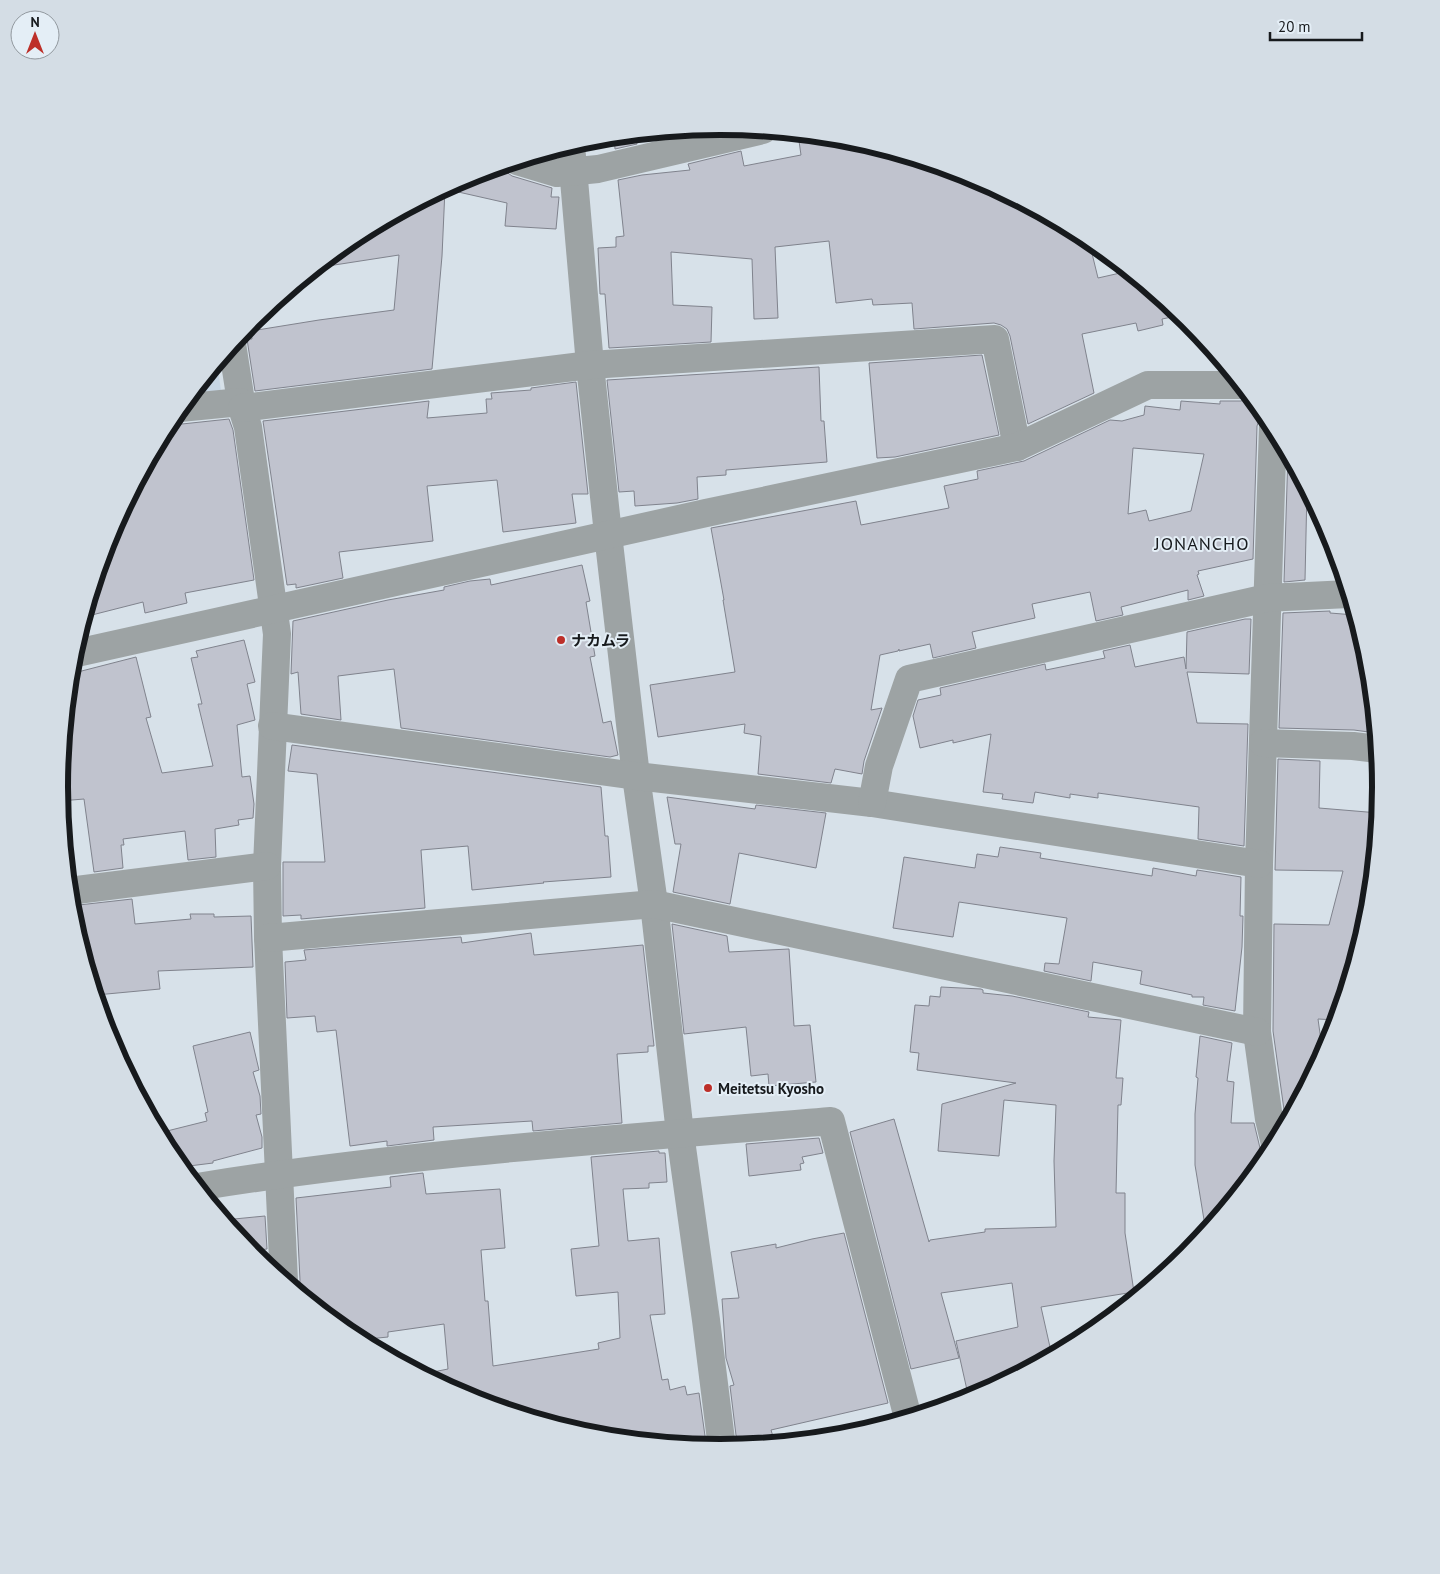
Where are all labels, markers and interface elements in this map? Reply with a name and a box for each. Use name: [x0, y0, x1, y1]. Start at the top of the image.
north arrow: [10, 10, 60, 60]
scale bar: [1270, 10, 1362, 42]
text: N: [30, 13, 40, 31]
text: 20 m: [1278, 17, 1311, 36]
district label: JONANCHO: [1154, 532, 1250, 555]
place label: ナカムラ: [571, 631, 630, 650]
marker: ナカムラ: [555, 634, 567, 646]
place label: Meitetsu Kyosho: [718, 1079, 824, 1098]
marker: Meitetsu Kyosho: [702, 1082, 714, 1094]

